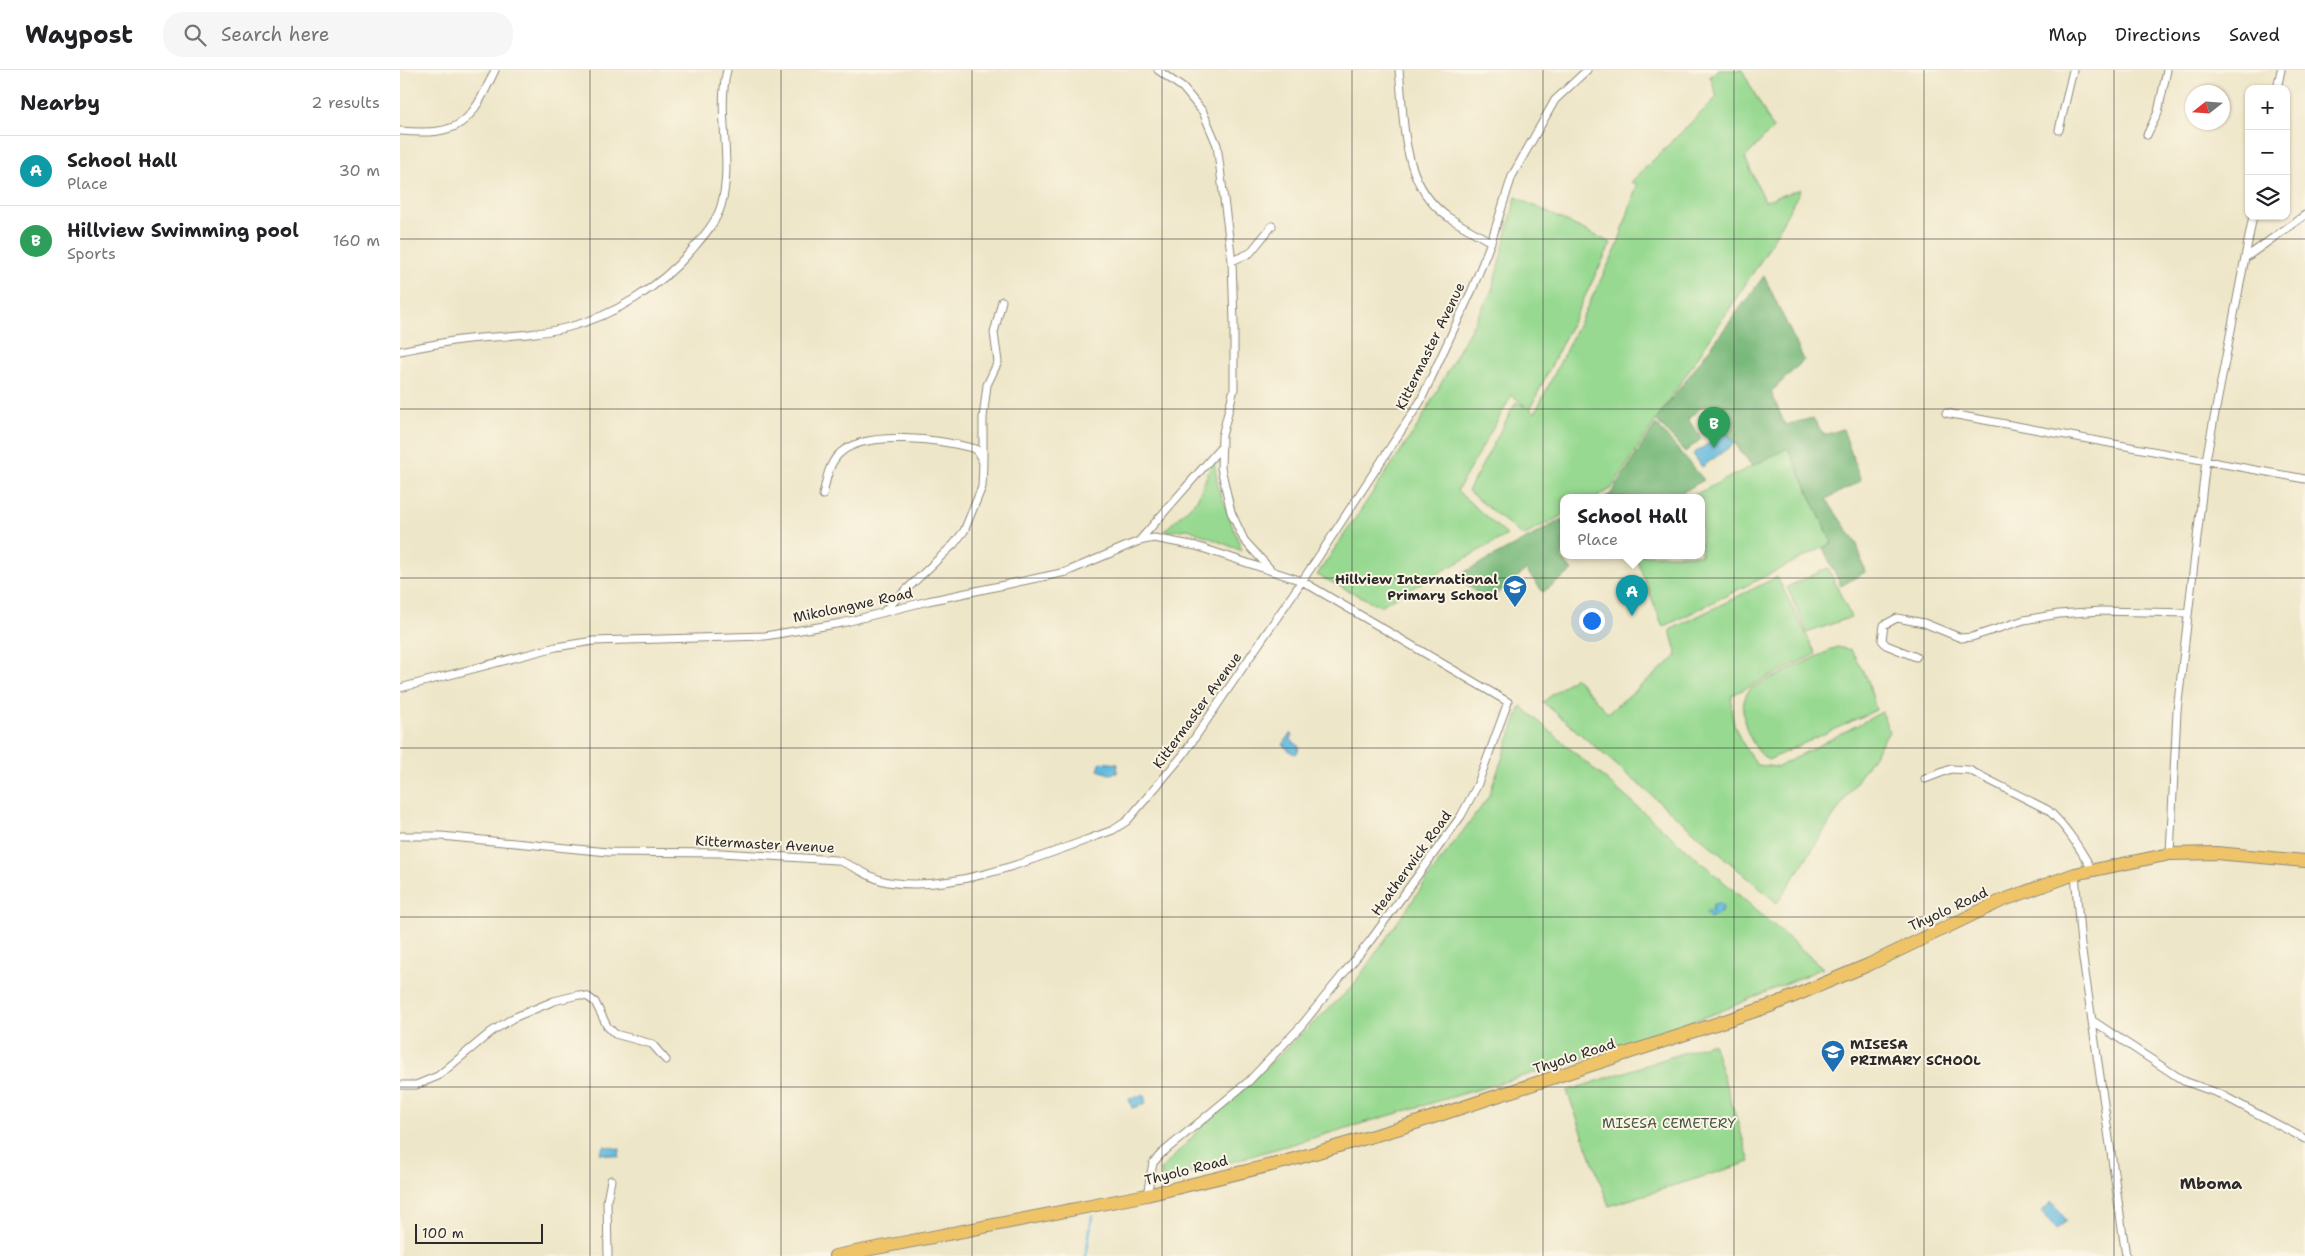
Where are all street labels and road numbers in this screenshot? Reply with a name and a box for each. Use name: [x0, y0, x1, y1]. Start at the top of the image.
street label: Kittermaster Avenue: [1391, 279, 1469, 413]
street label: Mikolongwe Road: [791, 583, 915, 627]
street label: Kittermaster Avenue: [1149, 648, 1245, 772]
street label: Heatherwick Road: [1367, 807, 1455, 919]
street label: Kittermaster Avenue: [695, 831, 835, 857]
street label: Thyolo Road: [1906, 883, 1991, 935]
street label: Thyolo Road: [1531, 1034, 1617, 1078]
street label: Thyolo Road: [1142, 1151, 1230, 1189]

